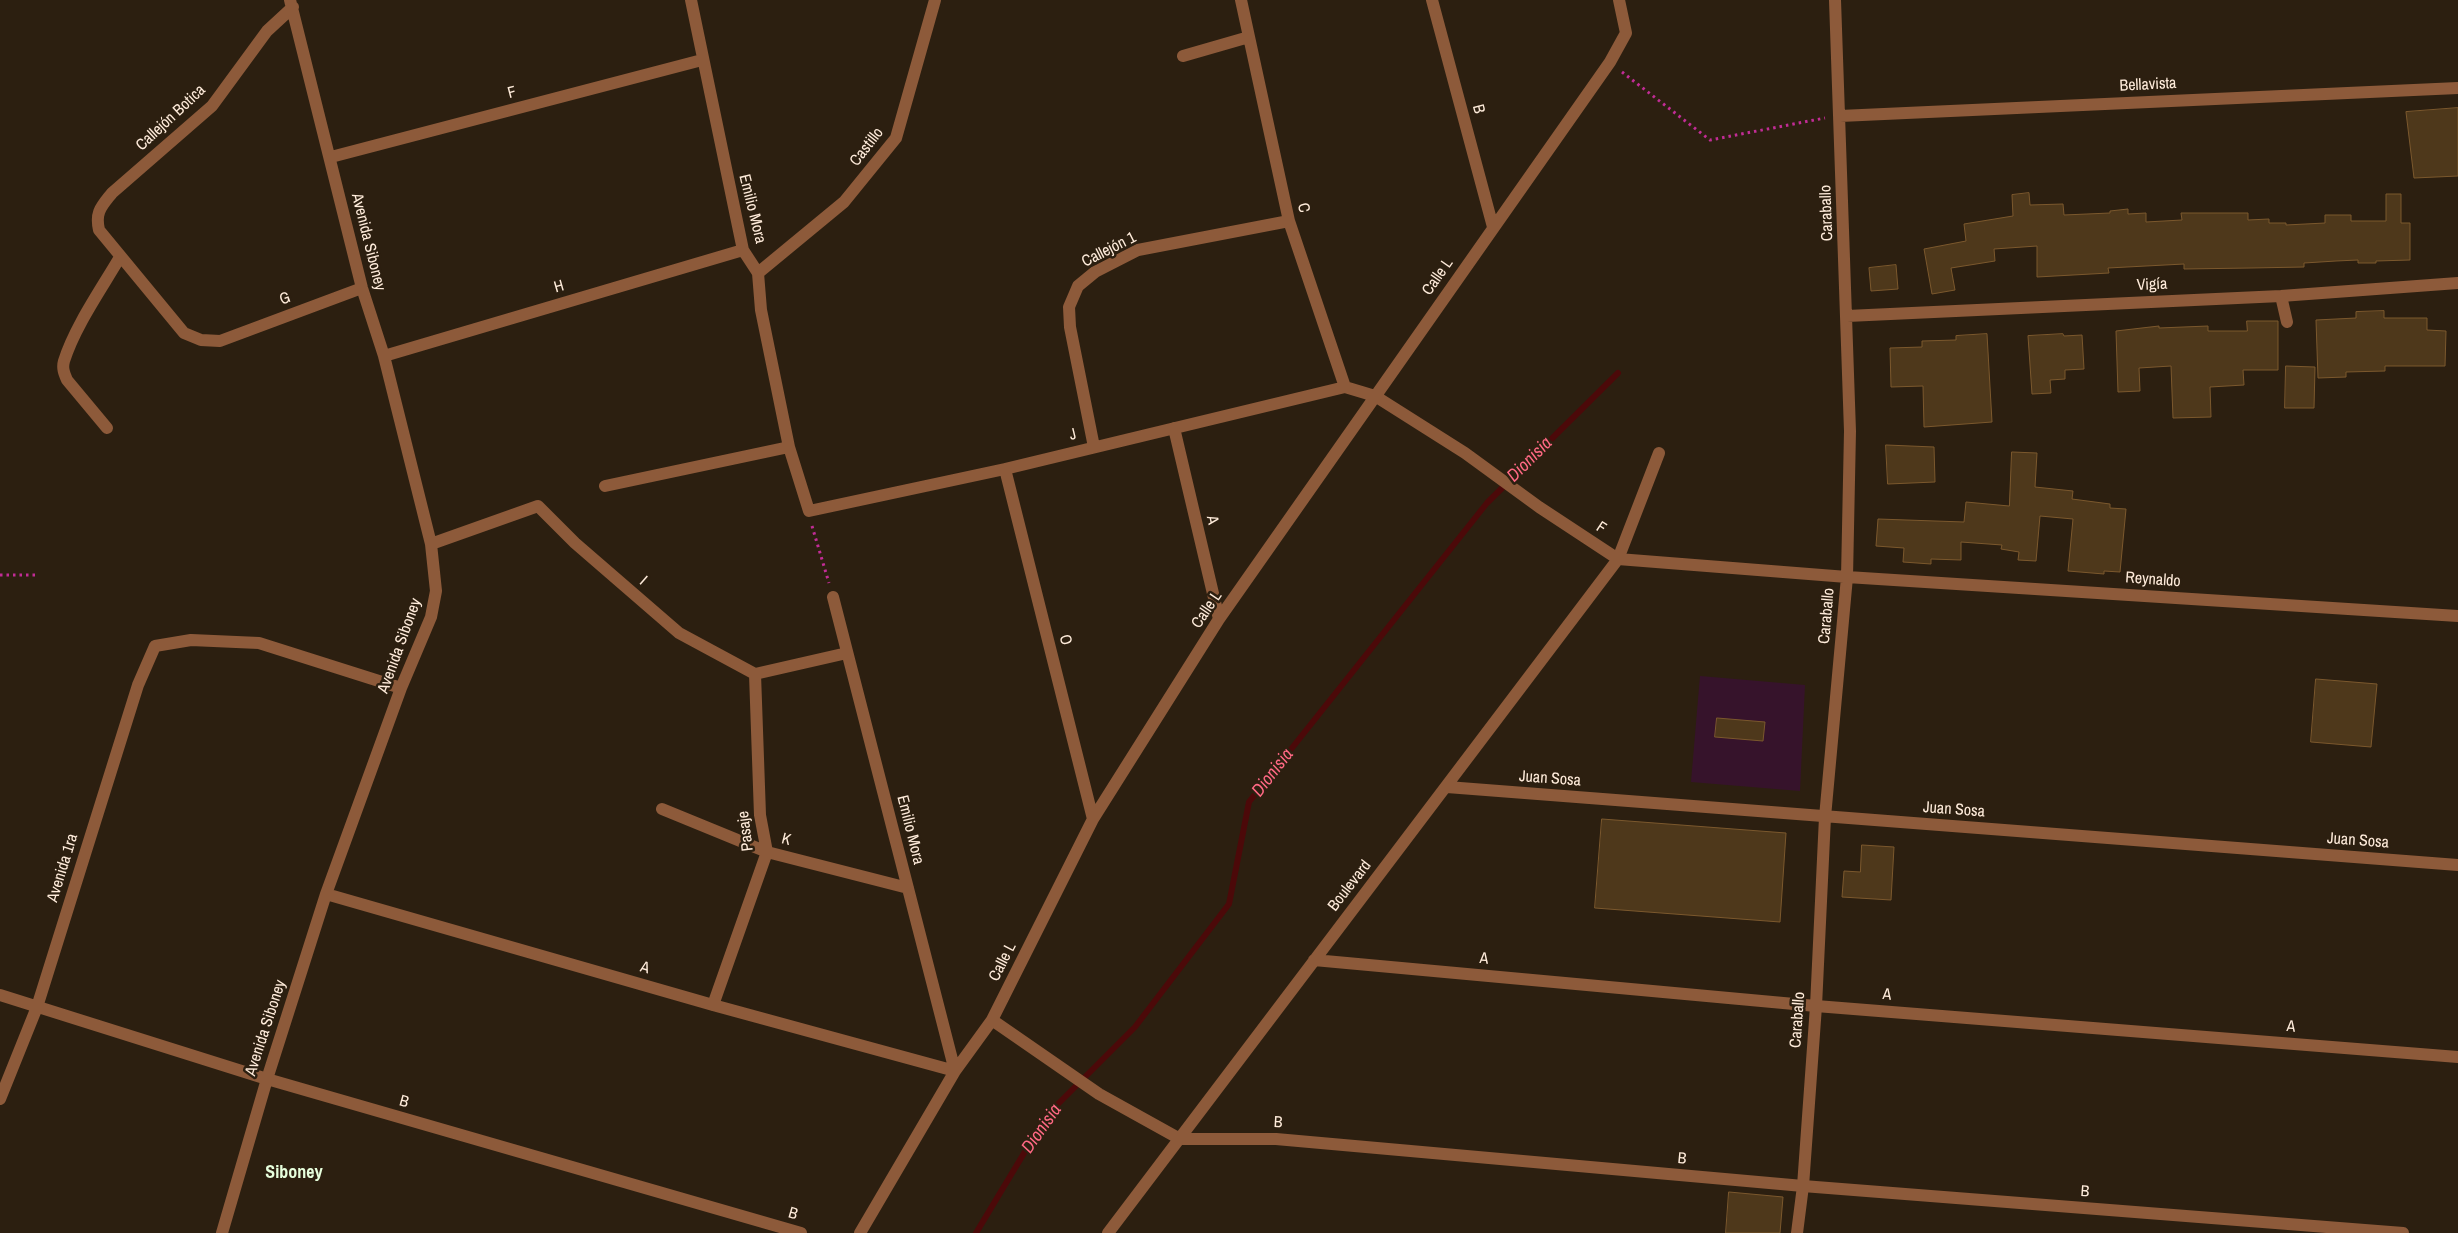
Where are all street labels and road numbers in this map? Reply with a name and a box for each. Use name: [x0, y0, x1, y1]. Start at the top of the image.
street label: Bellavista: [2119, 74, 2177, 96]
street label: Callejón Botica: [132, 81, 210, 155]
street label: F: [506, 83, 518, 103]
street label: B: [1468, 102, 1488, 116]
street label: Castillo: [846, 124, 888, 170]
street label: Emilio Mora: [734, 172, 770, 246]
street label: Caraballo: [1816, 185, 1838, 241]
street label: Avenida Siboney: [347, 191, 389, 293]
street label: C: [1293, 201, 1313, 215]
street label: Callejón 1: [1079, 228, 1139, 272]
street label: Calle L: [1418, 255, 1458, 299]
street label: Vigía: [2136, 275, 2168, 295]
street label: H: [552, 276, 566, 298]
street label: G: [277, 288, 293, 310]
street label: J: [1067, 425, 1079, 445]
street label: A: [1202, 514, 1222, 526]
street label: F: [1592, 518, 1610, 538]
street label: Reynaldo: [2125, 568, 2181, 592]
street label: I: [635, 573, 651, 589]
street label: Caraballo: [1815, 587, 1839, 645]
street label: Calle L: [1188, 588, 1226, 632]
street label: Avenida Siboney: [374, 596, 426, 696]
street label: O: [1054, 633, 1076, 647]
street label: Juan Sosa: [1518, 767, 1582, 791]
street label: Emilio Mora: [892, 793, 928, 867]
street label: Juan Sosa: [1922, 798, 1986, 822]
street label: Pasaje: [734, 810, 758, 852]
street label: Juan Sosa: [2326, 829, 2390, 853]
street label: K: [779, 830, 793, 850]
street label: Avenida 1ra: [44, 831, 82, 905]
street label: Boulevard: [1324, 857, 1376, 915]
street label: Calle L: [985, 939, 1021, 985]
street label: A: [1479, 949, 1489, 969]
street label: A: [638, 958, 652, 978]
street label: Avenida Siboney: [241, 978, 291, 1078]
street label: A: [1882, 985, 1892, 1005]
street label: Caraballo: [1786, 991, 1810, 1049]
street label: A: [2286, 1017, 2296, 1037]
street label: B: [397, 1092, 411, 1112]
street label: B: [1273, 1113, 1283, 1133]
street label: B: [1677, 1149, 1687, 1169]
street label: B: [2080, 1182, 2090, 1202]
street label: B: [786, 1204, 800, 1224]

